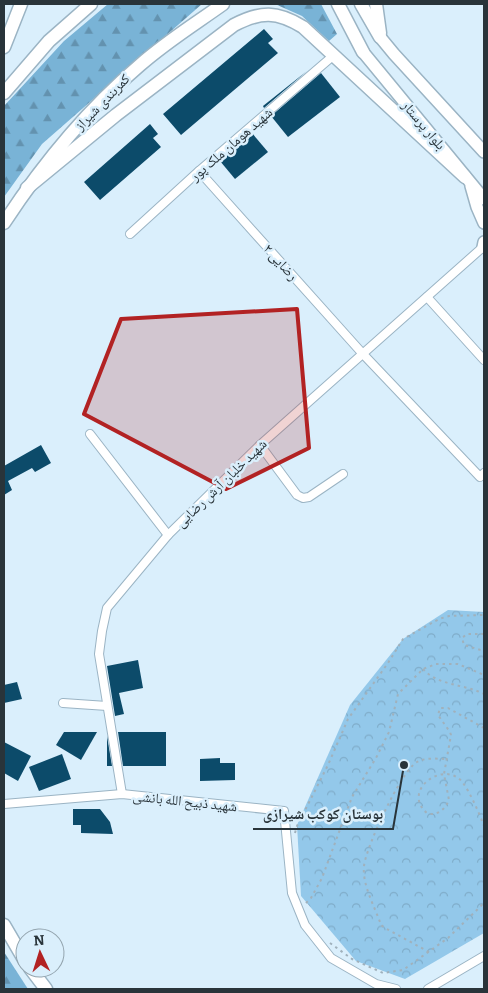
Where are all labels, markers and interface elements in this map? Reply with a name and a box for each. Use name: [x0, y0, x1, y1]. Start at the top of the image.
street label: کمربندی شیراز: [71, 70, 134, 135]
street label: بلوار پرستار: [397, 96, 449, 154]
street label: شهید هومان ملک پور: [186, 104, 276, 186]
street label: رضایی ۲: [260, 240, 301, 284]
street label: شهید خلبان آرش رضایی: [172, 436, 270, 531]
street label: شهید ذبیح الله بانشی: [132, 788, 238, 816]
callout: بوستان کوکب شیرازی: [253, 799, 393, 829]
text: بوستان کوکب شیرازی: [263, 805, 383, 823]
north arrow: [15, 928, 65, 978]
text: N: [33, 932, 45, 949]

